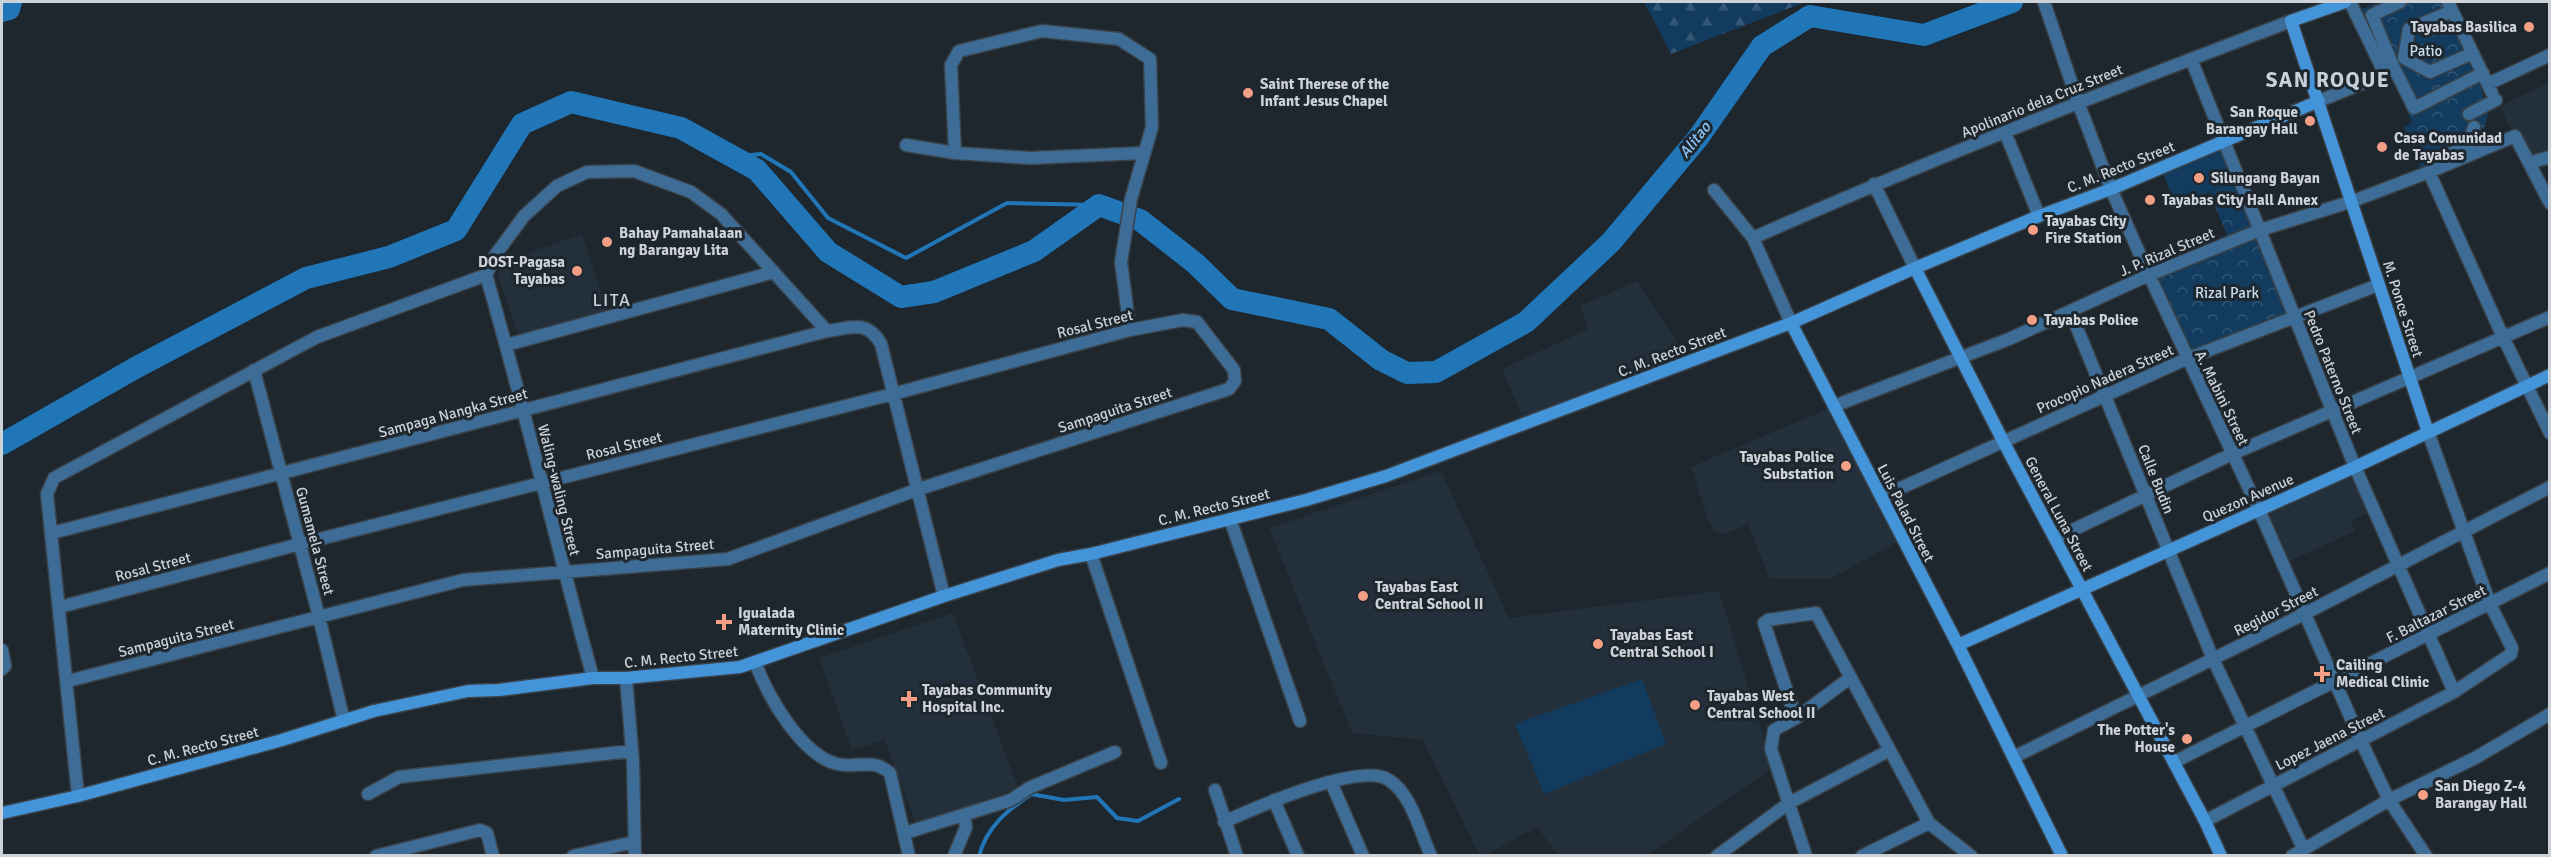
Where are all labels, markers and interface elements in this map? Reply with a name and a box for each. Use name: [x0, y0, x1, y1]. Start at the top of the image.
place label: Tayabas Basilica: [2410, 18, 2517, 36]
marker: Tayabas Basilica: [2522, 20, 2536, 34]
park label: Patio: [2410, 42, 2443, 60]
street label: Apolinario dela Cruz Street: [1959, 60, 2125, 142]
district label: SAN ROQUE: [2266, 67, 2390, 93]
place label: Saint Therese of the Infant Jesus Chapel: [1260, 75, 1389, 110]
marker: Saint Therese of the Infant Jesus Chapel: [1241, 86, 1255, 100]
place label: San Roque Barangay Hall: [2206, 103, 2298, 138]
marker: San Roque Barangay Hall: [2303, 114, 2317, 128]
water label: Alitao: [1675, 117, 1716, 162]
place label: Casa Comunidad de Tayabas: [2394, 129, 2502, 164]
street label: C. M. Recto Street: [2065, 137, 2177, 197]
marker: Casa Comunidad de Tayabas: [2375, 140, 2389, 154]
place label: Silungang Bayan: [2211, 169, 2320, 187]
marker: Silungang Bayan: [2192, 171, 2206, 185]
place label: Tayabas City Hall Annex: [2162, 191, 2319, 209]
marker: Tayabas City Hall Annex: [2143, 193, 2157, 207]
place label: Tayabas City Fire Station: [2045, 212, 2127, 247]
marker: Tayabas City Fire Station: [2026, 223, 2040, 237]
place label: Bahay Pamahalaan ng Barangay Lita: [619, 224, 743, 259]
street label: J. P. Rizal Street: [2117, 224, 2217, 280]
marker: Bahay Pamahalaan ng Barangay Lita: [600, 235, 614, 249]
place label: DOST-Pagasa Tayabas: [478, 253, 565, 288]
street label: M. Ponce Street: [2379, 259, 2427, 359]
marker: DOST-Pagasa Tayabas: [570, 264, 584, 278]
park label: Rizal Park: [2195, 284, 2259, 302]
district label: LITA: [592, 289, 632, 311]
street label: Rosal Street: [1055, 306, 1135, 342]
street label: Pedro Paterno Street: [2300, 307, 2366, 437]
place label: Tayabas Police: [2044, 311, 2138, 329]
marker: Tayabas Police: [2025, 313, 2039, 327]
street label: C. M. Recto Street: [1615, 323, 1729, 381]
street label: Procopio Nadera Street: [2034, 341, 2176, 417]
street label: A. Mabini Street: [2191, 348, 2253, 448]
street label: Sampaguita Street: [1056, 383, 1174, 437]
street label: Sampaga Nangka Street: [376, 384, 530, 442]
street label: Waling-waling Street: [534, 422, 584, 558]
street label: Rosal Street: [584, 428, 664, 464]
street label: Calle Budin: [2134, 442, 2178, 516]
place label: Tayabas Police Substation: [1740, 448, 1834, 483]
street label: General Luna Street: [2021, 454, 2097, 574]
marker: Tayabas Police Substation: [1839, 459, 1853, 473]
street label: Luis Palad Street: [1874, 461, 1938, 565]
street label: Quezon Avenue: [2200, 470, 2296, 526]
street label: C. M. Recto Street: [1156, 484, 1272, 530]
street label: Gumamela Street: [292, 485, 338, 597]
street label: Sampaguita Street: [595, 535, 715, 563]
street label: Rosal Street: [113, 548, 193, 586]
place label: Tayabas East Central School II: [1375, 578, 1484, 613]
street label: F. Baltazar Street: [2383, 581, 2489, 647]
street label: Regidor Street: [2231, 582, 2321, 640]
marker: Tayabas East Central School II: [1356, 589, 1370, 603]
place label: Igualada Maternity Clinic: [738, 604, 844, 639]
marker: Igualada Maternity Clinic: [715, 613, 733, 631]
street label: Sampaguita Street: [116, 615, 236, 661]
place label: Tayabas East Central School I: [1610, 626, 1714, 661]
marker: Tayabas East Central School I: [1591, 637, 1605, 651]
street label: C. M. Recto Street: [623, 642, 739, 672]
place label: Cailing Medical Clinic: [2336, 656, 2429, 691]
marker: Cailing Medical Clinic: [2313, 665, 2331, 683]
place label: Tayabas Community Hospital Inc.: [922, 681, 1052, 716]
place label: Tayabas West Central School II: [1707, 687, 1816, 722]
marker: Tayabas Community Hospital Inc.: [900, 690, 918, 708]
marker: Tayabas West Central School II: [1688, 698, 1702, 712]
street label: Lopez Jaena Street: [2272, 704, 2388, 774]
place label: The Potter's House: [2098, 721, 2175, 756]
street label: C. M. Recto Street: [145, 723, 261, 769]
marker: The Potter's House: [2180, 732, 2194, 746]
place label: San Diego Z-4 Barangay Hall: [2435, 777, 2527, 812]
marker: San Diego Z-4 Barangay Hall: [2416, 788, 2430, 802]

